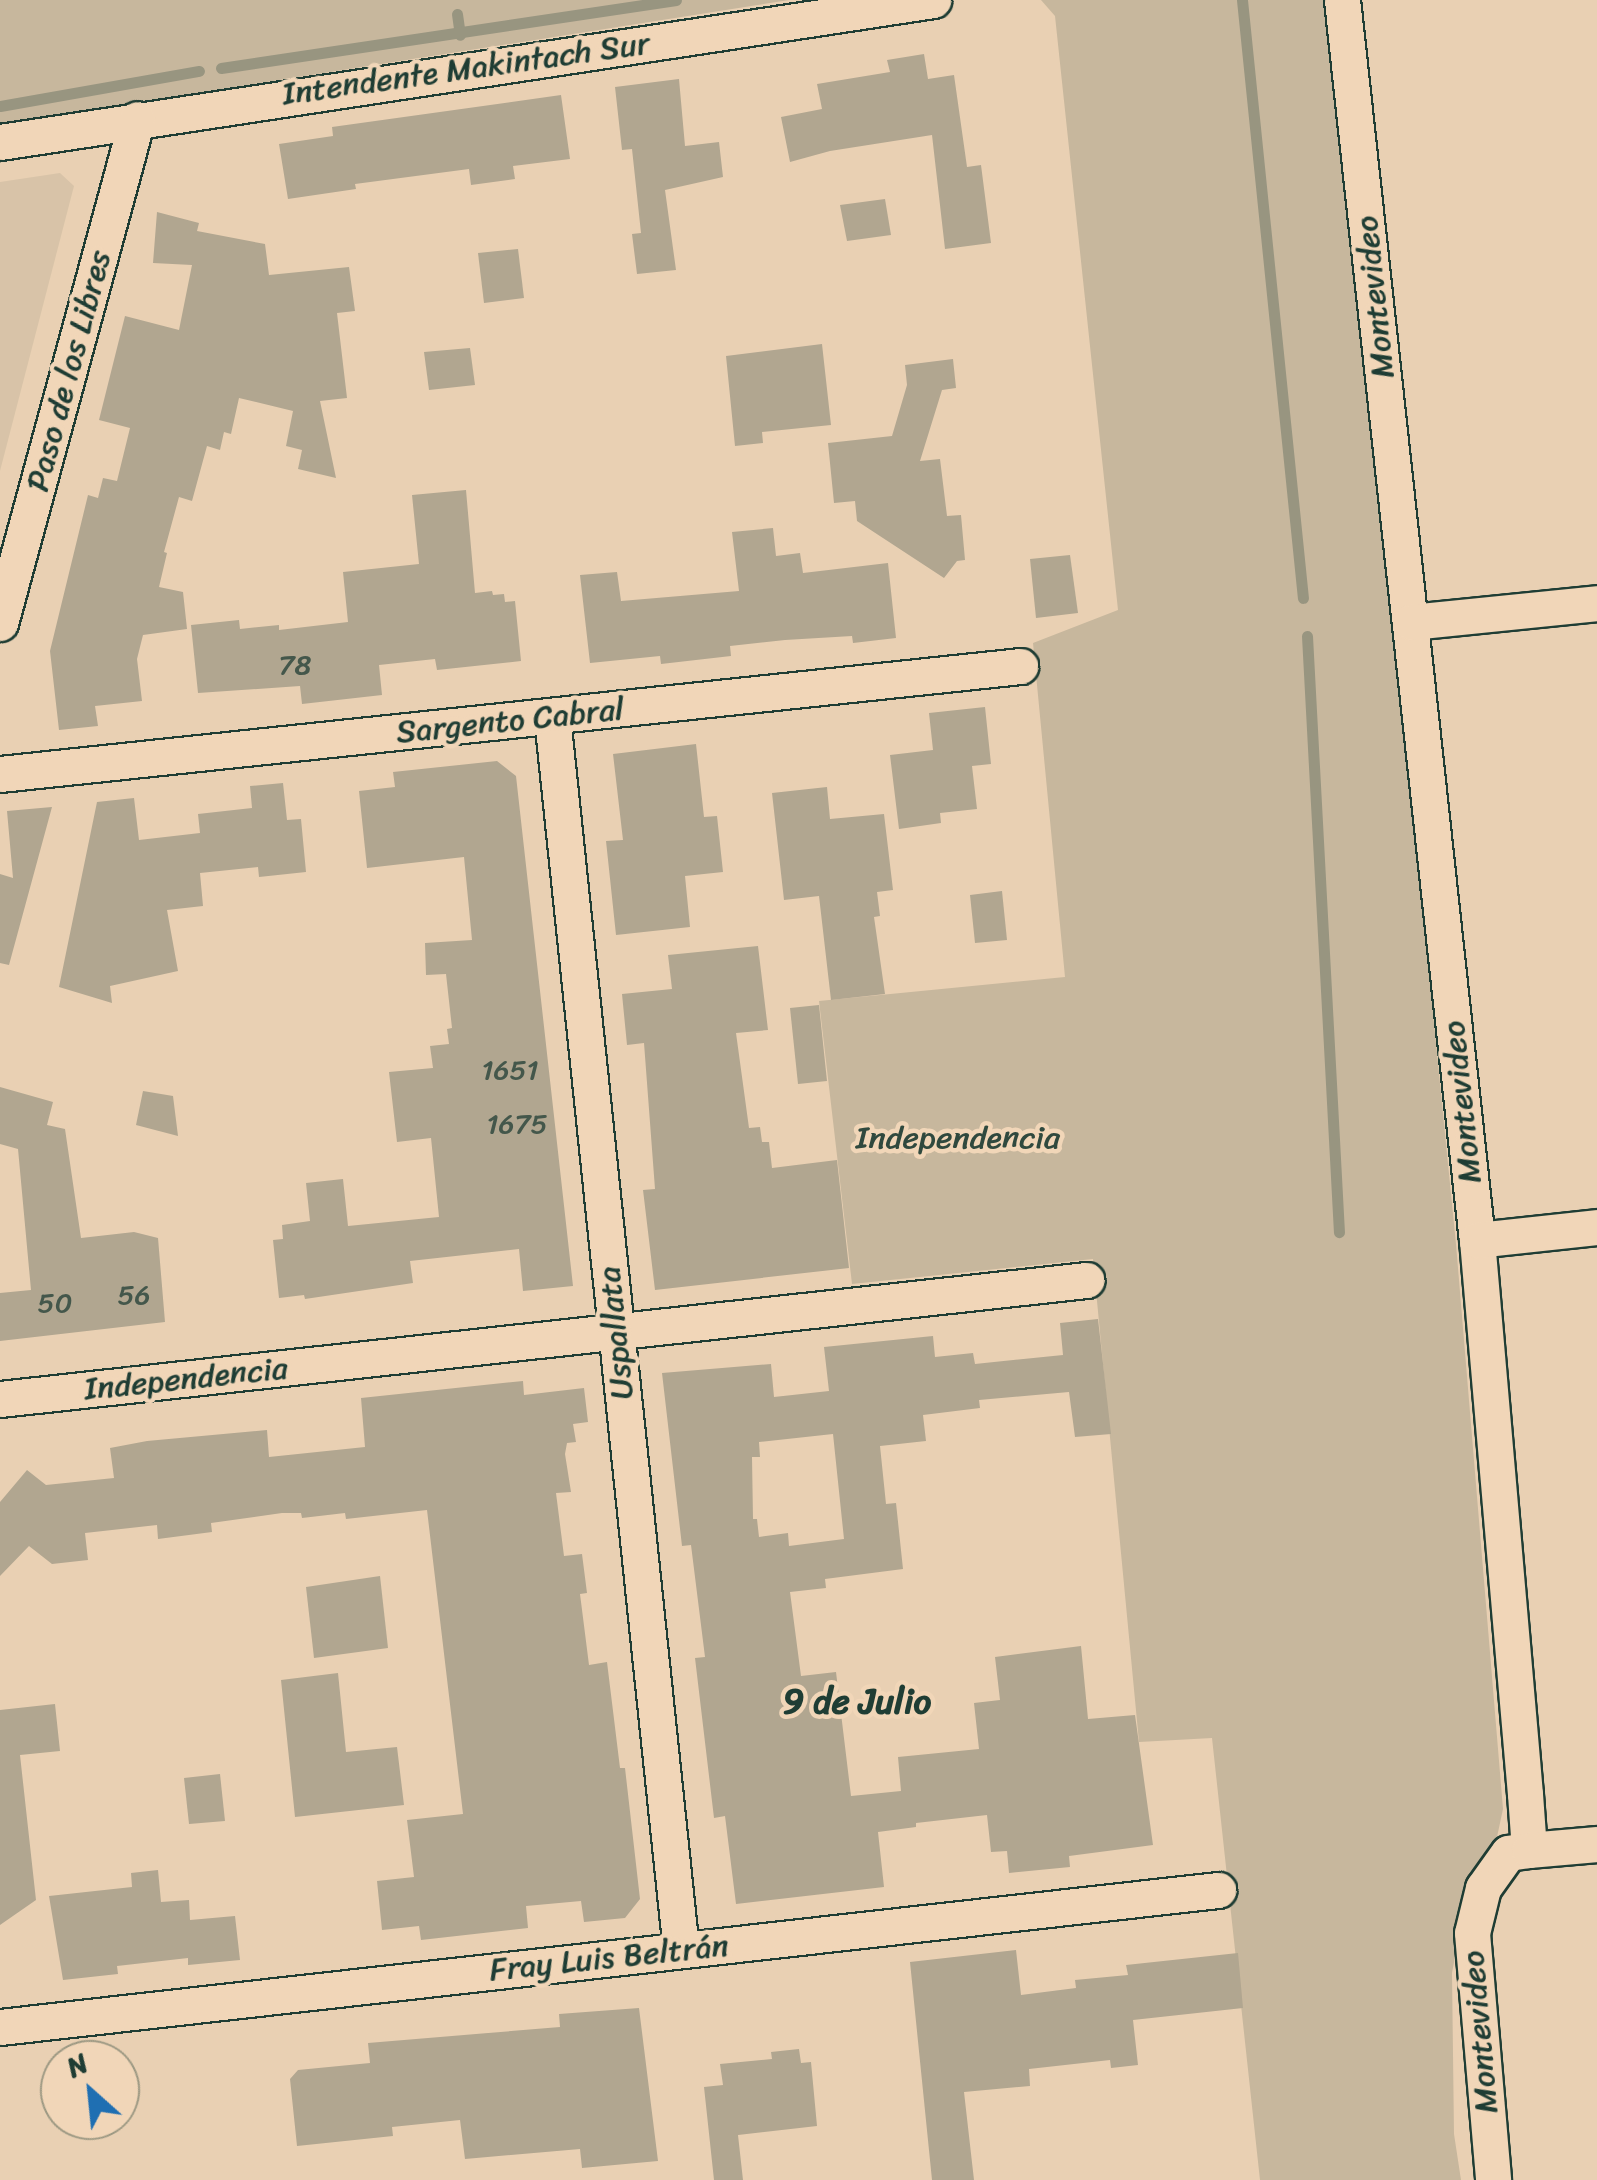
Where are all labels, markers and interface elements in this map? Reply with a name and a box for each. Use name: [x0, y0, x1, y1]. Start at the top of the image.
street label: Intendente Makintach Sur: [280, 24, 652, 114]
street label: Montevideo: [1347, 214, 1403, 380]
street label: Paso de los Libres: [18, 246, 120, 496]
house number: 78: [279, 648, 311, 682]
street label: Sargento Cabral: [394, 690, 626, 752]
street label: Montevideo: [1434, 1019, 1490, 1185]
house number: 1651: [481, 1053, 539, 1087]
house number: 1675: [486, 1107, 548, 1141]
park label: Independencia: [856, 1119, 1060, 1157]
street label: Uspallata: [590, 1265, 642, 1401]
house number: 56: [117, 1278, 151, 1312]
house number: 50: [38, 1286, 72, 1320]
street label: Independencia: [82, 1349, 290, 1409]
district label: 9 de Julio: [783, 1680, 931, 1722]
street label: Fray Luis Beltrán: [487, 1926, 731, 1990]
street label: Montevideo: [1454, 1949, 1506, 2115]
text: N: [57, 2038, 97, 2091]
north arrow: [40, 2040, 140, 2140]

